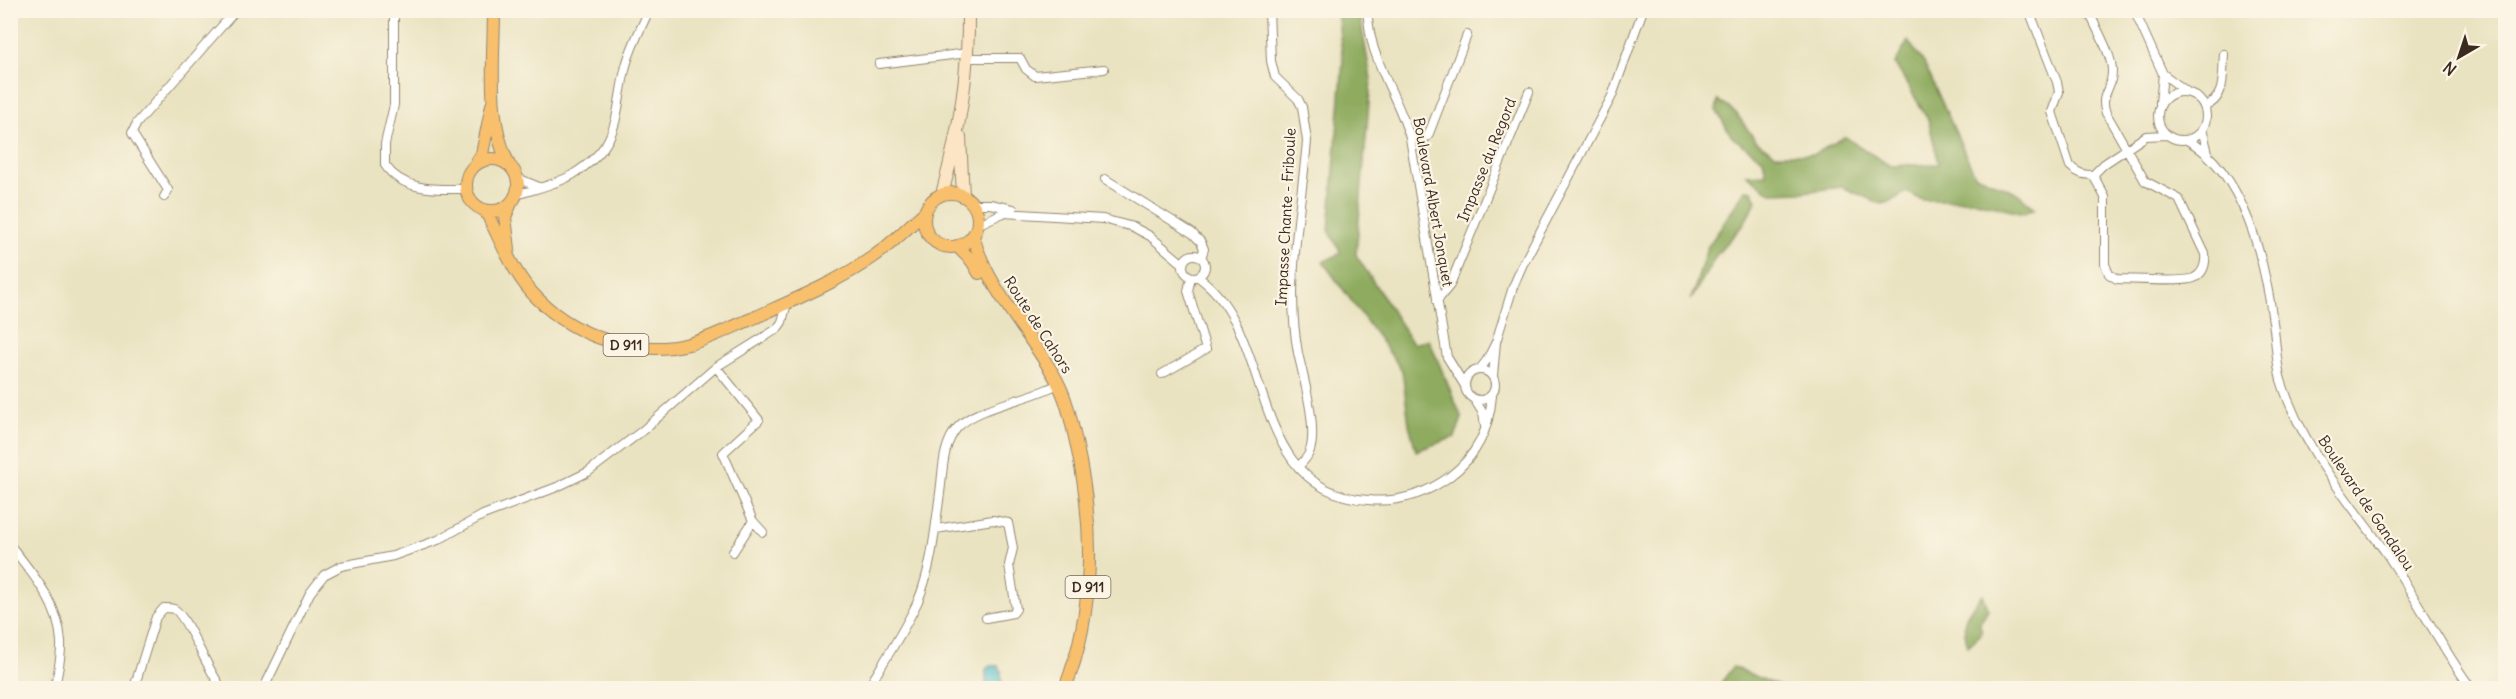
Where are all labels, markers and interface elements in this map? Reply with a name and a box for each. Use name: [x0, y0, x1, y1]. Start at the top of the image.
north arrow: [2429, 27, 2489, 87]
text: N: [2439, 57, 2460, 80]
street label: Impasse du Regord: [1453, 95, 1520, 225]
street label: Boulevard Albert Jonquet: [1409, 116, 1458, 288]
street label: Impasse Chante - Friboule: [1271, 127, 1300, 307]
street label: Route de Cahors: [1000, 273, 1077, 377]
road number: D 911: [604, 334, 648, 356]
street label: Boulevard de Gandalou: [2314, 431, 2419, 574]
road number: D 911: [1066, 576, 1110, 598]

